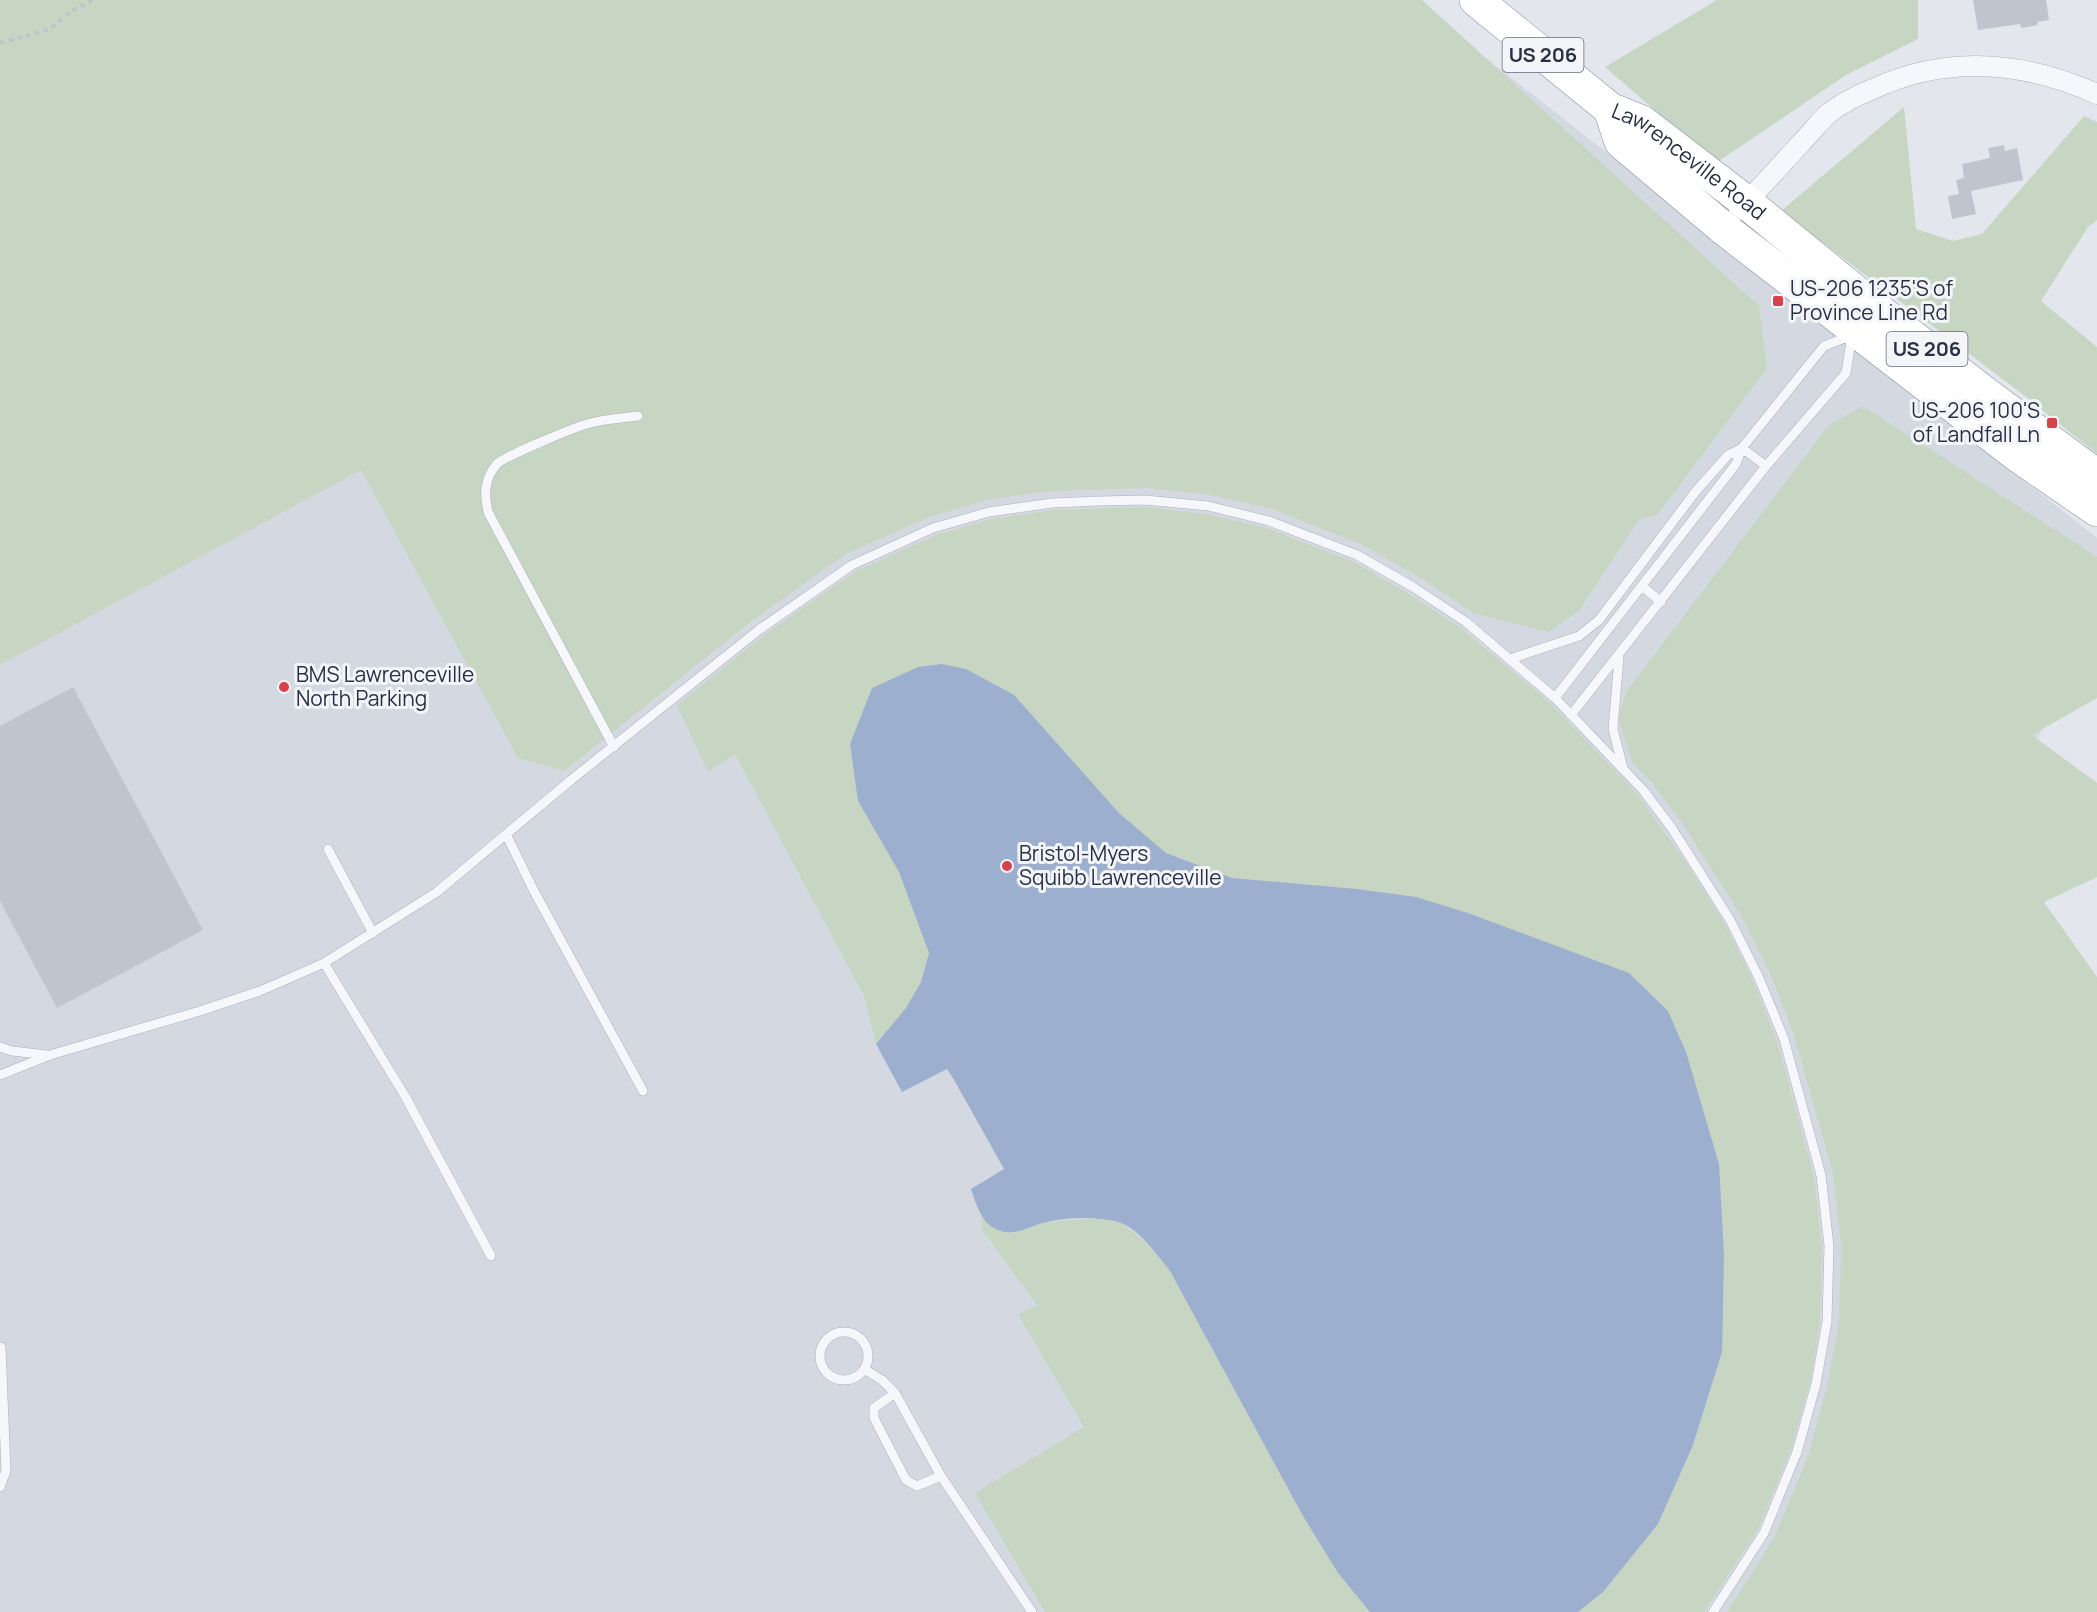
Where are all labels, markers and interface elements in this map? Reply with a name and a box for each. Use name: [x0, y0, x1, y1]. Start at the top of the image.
road number: US 206: [1502, 38, 1584, 72]
street label: Lawrenceville Road: [1608, 96, 1772, 226]
place label: US-206 1235'S of Province Line Rd: [1790, 274, 1953, 326]
marker: US-206 1235'S of Province Line Rd: [1771, 294, 1785, 308]
road number: US 206: [1886, 332, 1968, 366]
place label: US-206 100'S of Landfall Ln: [1911, 396, 2040, 448]
marker: US-206 100'S of Landfall Ln: [2045, 416, 2059, 430]
place label: BMS Lawrenceville North Parking: [296, 660, 474, 712]
marker: BMS Lawrenceville North Parking: [277, 680, 291, 694]
place label: Bristol-Myers Squibb Lawrenceville: [1019, 839, 1221, 891]
marker: Bristol-Myers Squibb Lawrenceville: [1000, 859, 1014, 873]

